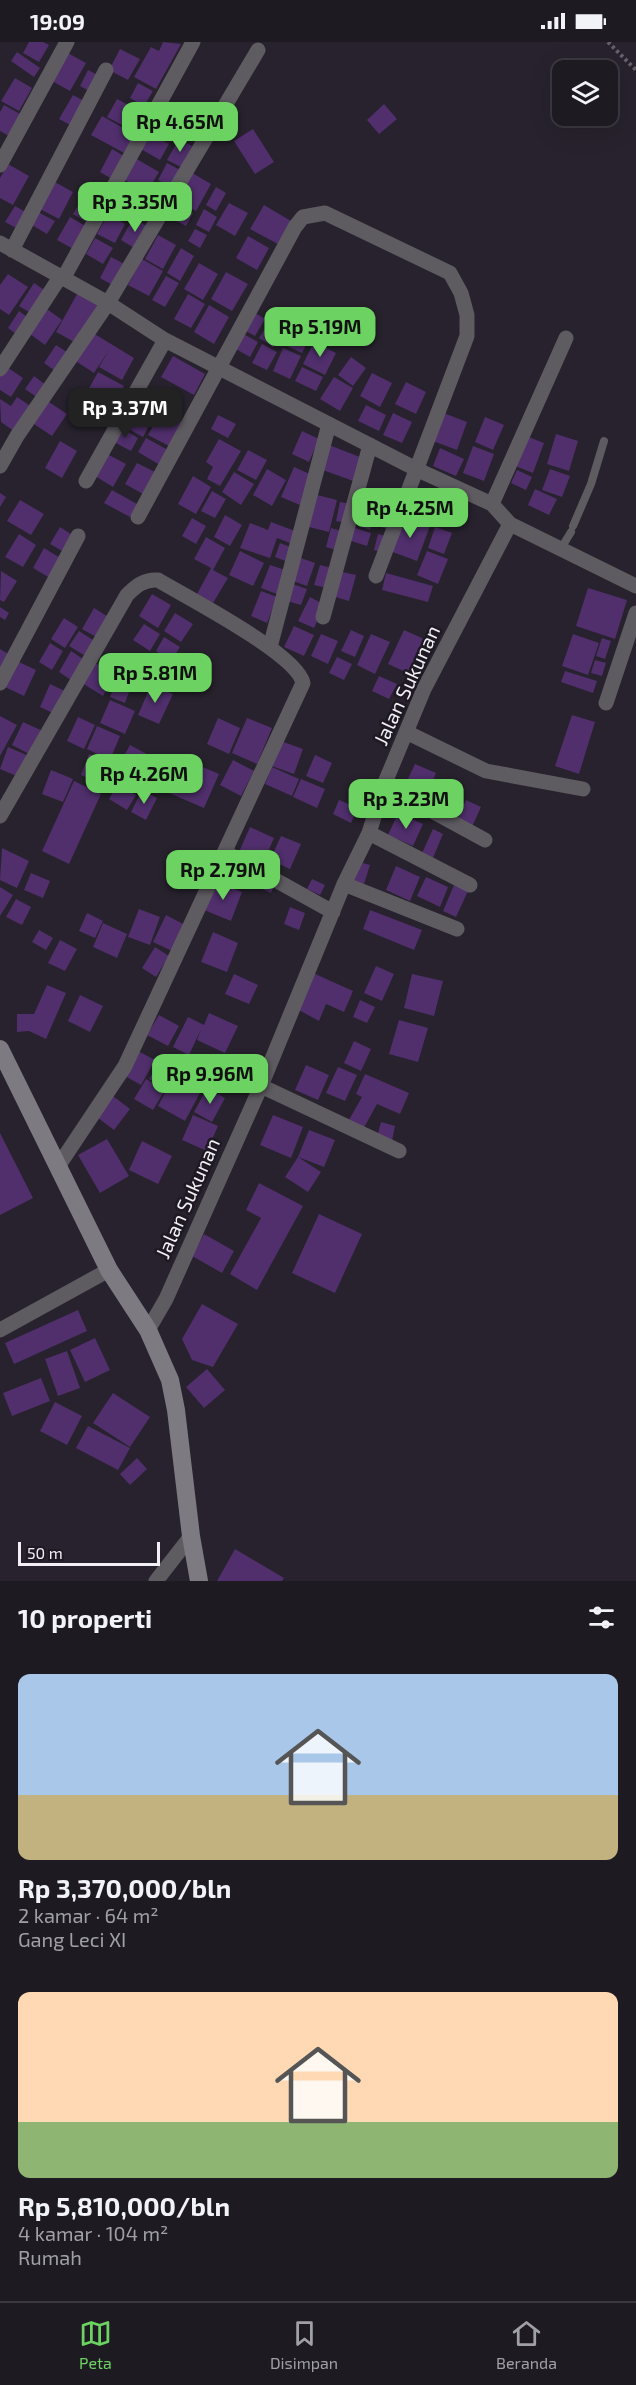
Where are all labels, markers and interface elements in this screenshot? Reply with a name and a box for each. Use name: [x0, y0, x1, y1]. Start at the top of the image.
text: 19:09: [30, 8, 85, 34]
map controls: [552, 60, 618, 126]
button: layers: [552, 60, 618, 126]
pin: Rp 4.65M: [118, 102, 242, 153]
text: Rp 4.65M: [136, 109, 224, 133]
pin: Rp 3.35M: [73, 182, 197, 233]
text: Rp 3.35M: [92, 189, 178, 213]
pin: Rp 5.19M: [258, 307, 382, 358]
text: Rp 5.19M: [278, 314, 362, 338]
pin: Rp 3.37M: [63, 388, 187, 439]
text: Rp 3.37M: [82, 395, 168, 419]
pin: Rp 4.25M: [348, 488, 472, 539]
text: Rp 4.25M: [366, 495, 454, 519]
street label: Jalan Sukunan: [368, 621, 444, 749]
pin: Rp 5.81M: [93, 653, 217, 704]
text: Rp 5.81M: [113, 660, 197, 684]
pin: Rp 4.26M: [82, 754, 206, 805]
text: Rp 4.26M: [100, 761, 188, 785]
pin: Rp 3.23M: [344, 779, 468, 830]
text: Rp 3.23M: [363, 786, 449, 810]
pin: Rp 2.79M: [161, 850, 285, 901]
text: Rp 2.79M: [180, 857, 266, 881]
pin: Rp 9.96M: [148, 1054, 272, 1105]
text: Rp 9.96M: [166, 1061, 254, 1085]
street label: Jalan Sukunan: [150, 1134, 224, 1262]
scale bar: [18, 1539, 160, 1566]
text: 50 m: [27, 1543, 63, 1562]
icon: filters: [585, 1601, 618, 1634]
text: 10 properti: [18, 1602, 152, 1633]
icon: home: [264, 1713, 372, 1821]
text: Rp 3,370,000/bln: [18, 1872, 231, 1903]
text: 2 kamar · 64 m²: [18, 1903, 159, 1927]
text: Gang Leci XI: [18, 1927, 126, 1951]
icon: home: [264, 2031, 372, 2139]
text: Rp 5,810,000/bln: [18, 2190, 230, 2221]
text: 4 kamar · 104 m²: [18, 2221, 168, 2245]
text: Rumah: [18, 2245, 82, 2269]
tab: Peta: [79, 2317, 112, 2372]
tab: Disimpan: [270, 2317, 338, 2372]
tab: Beranda: [496, 2317, 557, 2372]

